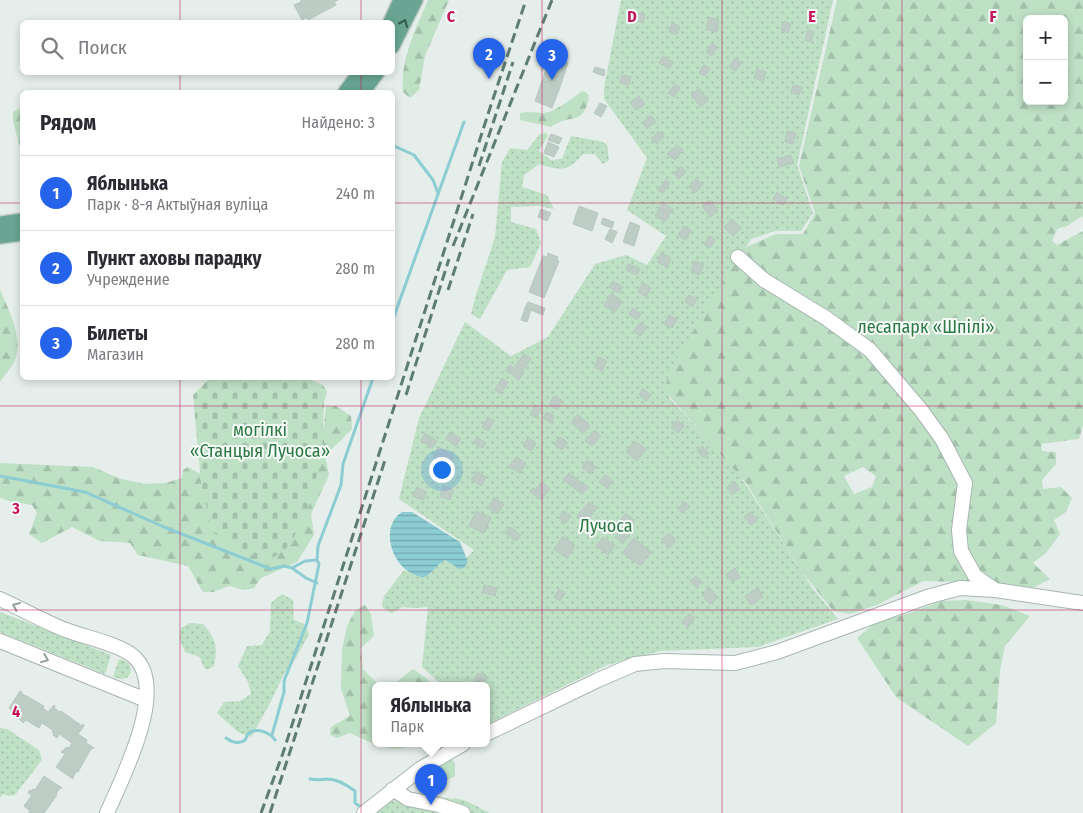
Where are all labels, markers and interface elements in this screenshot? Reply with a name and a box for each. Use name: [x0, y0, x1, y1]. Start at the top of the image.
text: C: [447, 7, 456, 26]
text: D: [627, 7, 637, 26]
text: E: [808, 7, 816, 26]
text: F: [989, 7, 997, 26]
map controls: [1023, 15, 1068, 105]
button: +: [1023, 15, 1068, 60]
one-way arrow: [398, 19, 409, 28]
search box: [20, 20, 395, 75]
icon: search: [38, 34, 66, 62]
text: Поиск: [78, 36, 127, 59]
pin: 2: [473, 38, 505, 79]
pin: 3: [536, 39, 568, 80]
button: −: [1023, 60, 1068, 105]
text: Рядом: [40, 110, 96, 136]
text: Найдено: 3: [302, 113, 375, 132]
text: Яблынька: [87, 172, 168, 195]
text: 1: [53, 184, 59, 203]
text: 240 m: [336, 184, 375, 203]
text: Парк · 8-я Актыўная вуліца: [87, 195, 268, 214]
text: Пункт аховы парадку: [87, 247, 262, 270]
text: 2: [52, 259, 60, 278]
text: 280 m: [336, 259, 375, 278]
text: Учреждение: [87, 270, 170, 289]
park label: лесапарк «Шпілі»: [857, 316, 995, 338]
text: Билеты: [87, 322, 148, 345]
text: 3: [52, 334, 60, 353]
text: 280 m: [336, 334, 375, 353]
text: Магазин: [87, 345, 144, 364]
park label: могілкі «Станцыя Лучоса»: [190, 419, 330, 462]
your location: [429, 457, 455, 483]
text: 3: [11, 499, 20, 518]
park label: Лучоса: [579, 515, 633, 537]
one-way arrow: [12, 603, 21, 613]
one-way arrow: [40, 653, 49, 663]
popup: [372, 682, 490, 747]
text: Яблынька: [390, 694, 472, 717]
text: 4: [12, 702, 20, 721]
text: Парк: [390, 717, 424, 736]
pin: 1: [415, 764, 447, 805]

